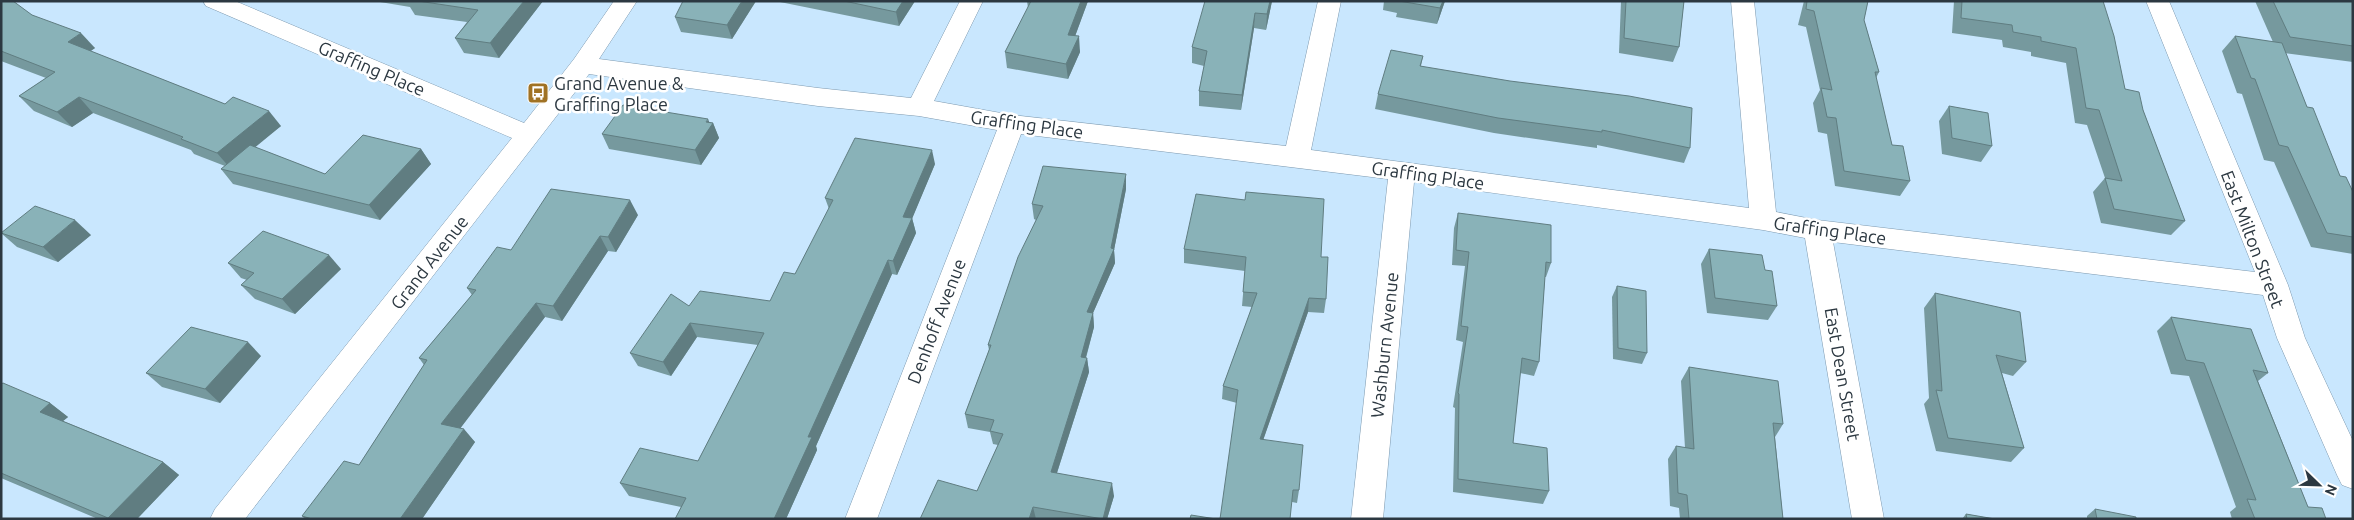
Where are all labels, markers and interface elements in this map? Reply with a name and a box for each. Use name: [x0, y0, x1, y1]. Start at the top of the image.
street label: Graffing Place: [316, 37, 428, 99]
place label: Grand Avenue & Graffing Place: [554, 73, 684, 114]
bus stop icon: Grand Avenue & Graffing Place: [526, 81, 550, 105]
street label: Graffing Place: [969, 106, 1085, 142]
street label: Graffing Place: [1370, 157, 1486, 193]
street label: East Milton Street: [2218, 168, 2288, 310]
street label: Grand Avenue: [386, 211, 472, 313]
street label: Graffing Place: [1772, 212, 1888, 248]
street label: Denhoff Avenue: [903, 256, 969, 386]
street label: Washburn Avenue: [1366, 271, 1402, 419]
street label: East Dean Street: [1821, 306, 1865, 442]
north arrow: [2294, 460, 2344, 510]
text: N: [2322, 482, 2340, 498]

